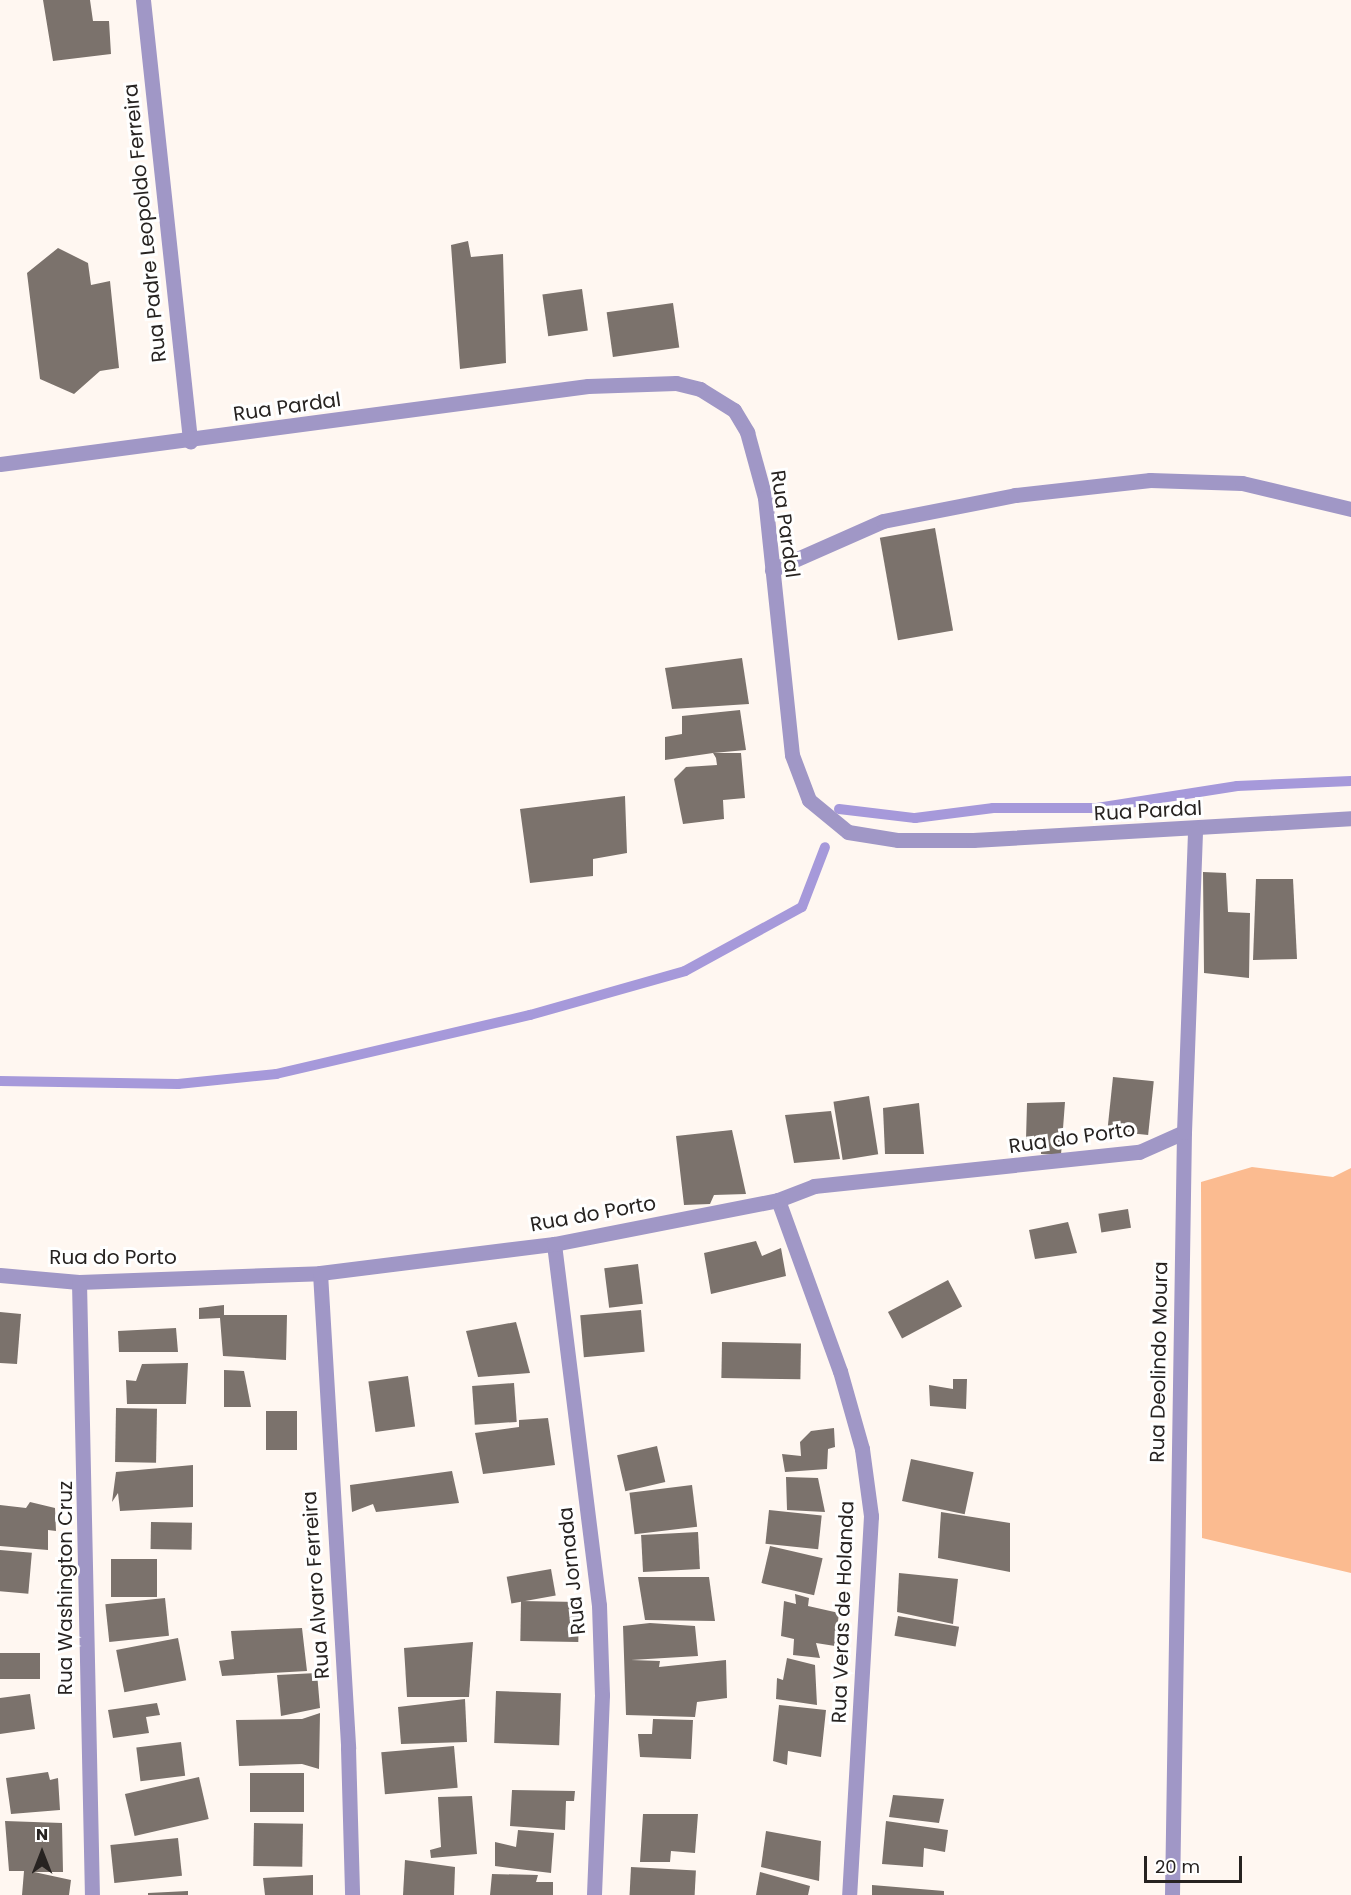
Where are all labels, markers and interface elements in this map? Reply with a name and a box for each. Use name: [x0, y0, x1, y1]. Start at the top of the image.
street label: Rua Padre Leopoldo Ferreira: [118, 82, 172, 364]
street label: Rua Pardal: [232, 388, 342, 426]
street label: Rua Pardal: [766, 469, 804, 579]
street label: Rua Pardal: [1093, 796, 1203, 826]
street label: Rua do Porto: [1007, 1117, 1137, 1159]
street label: Rua do Porto: [528, 1191, 658, 1237]
street label: Rua do Porto: [49, 1245, 177, 1269]
street label: Rua Deolindo Moura: [1145, 1261, 1173, 1463]
street label: Rua Washington Cruz: [53, 1481, 77, 1695]
street label: Rua Alvaro Ferreira: [297, 1490, 335, 1680]
street label: Rua Veras de Holanda: [827, 1500, 859, 1724]
street label: Rua Jornada: [553, 1506, 591, 1636]
north arrow: [12, 1823, 72, 1883]
text: N: [36, 1823, 48, 1846]
scale bar: [1147, 1844, 1244, 1882]
text: 20 m: [1155, 1854, 1200, 1879]

